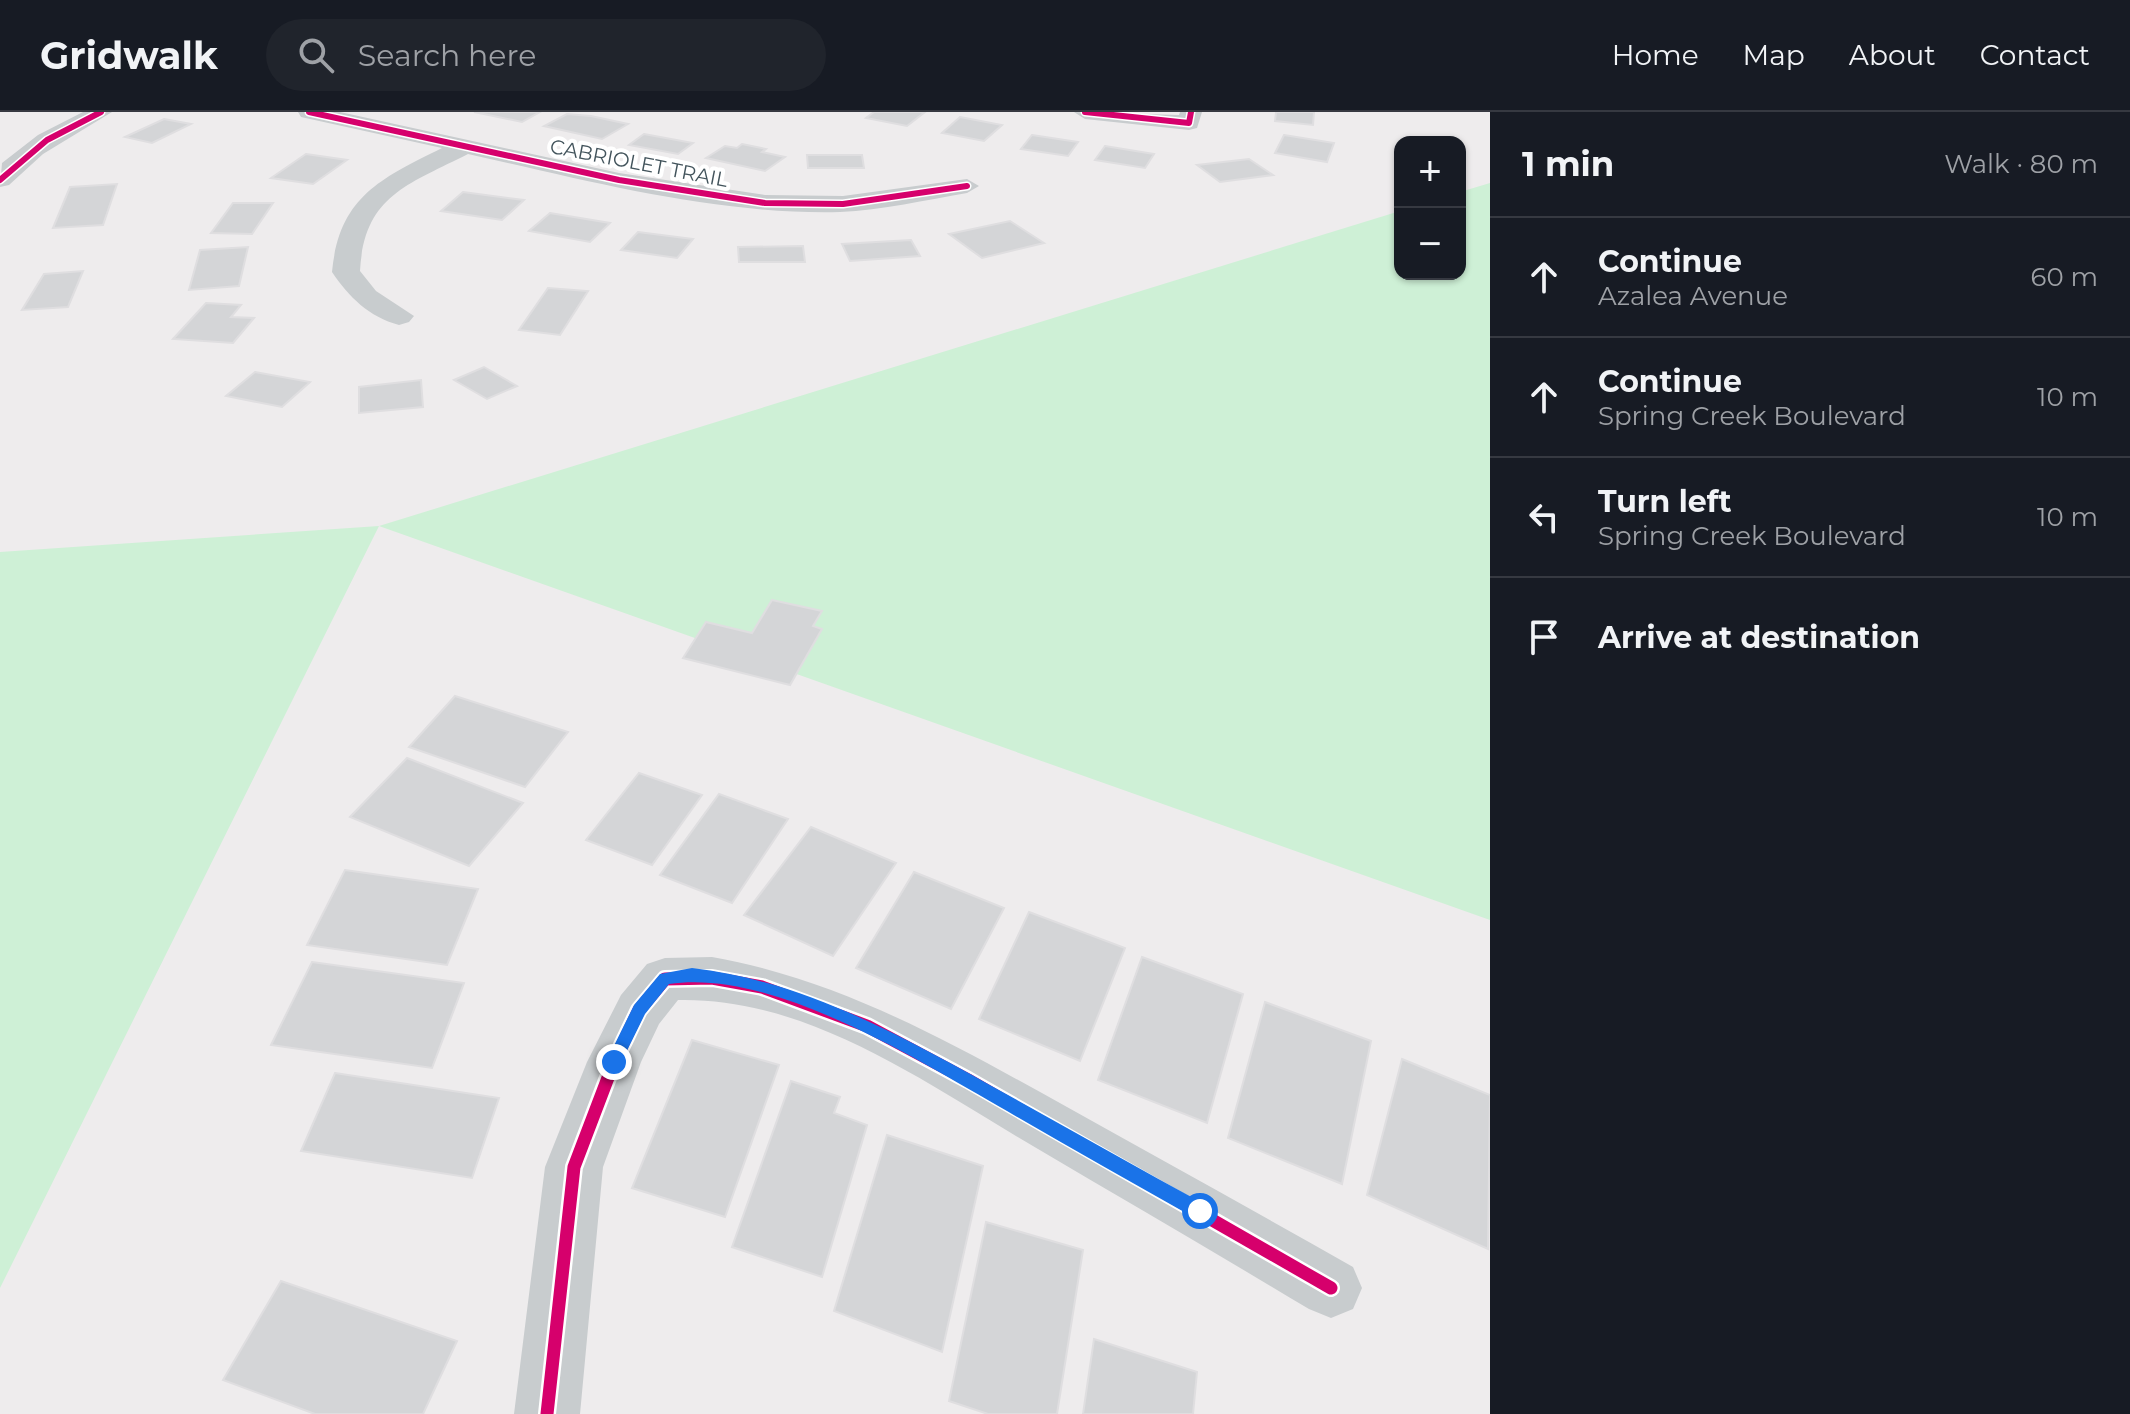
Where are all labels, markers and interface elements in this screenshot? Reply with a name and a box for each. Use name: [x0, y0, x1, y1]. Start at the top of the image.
search box: [266, 19, 826, 91]
text: Gridwalk: [40, 32, 218, 79]
icon: search: [294, 33, 338, 77]
text: Search here: [358, 37, 536, 74]
text: Home: [1612, 38, 1699, 72]
text: Map: [1743, 38, 1805, 72]
text: About: [1849, 38, 1936, 72]
text: Contact: [1980, 38, 2090, 72]
street label: CABRIOLET TRAIL: [548, 134, 730, 192]
map controls: [1394, 136, 1466, 280]
button: +: [1394, 136, 1466, 208]
text: 1 min: [1522, 143, 1614, 185]
text: Walk · 80 m: [1944, 148, 2098, 180]
button: −: [1394, 208, 1466, 280]
text: Continue: [1598, 243, 1742, 280]
icon: ahead: [1522, 255, 1566, 299]
text: 60 m: [2031, 261, 2098, 293]
text: Azalea Avenue: [1598, 280, 1788, 312]
text: Continue: [1598, 363, 1742, 400]
icon: ahead: [1522, 375, 1566, 419]
text: 10 m: [2037, 381, 2098, 413]
text: Spring Creek Boulevard: [1598, 400, 1906, 432]
text: Turn left: [1598, 483, 1731, 520]
icon: left: [1522, 495, 1566, 539]
text: 10 m: [2037, 501, 2098, 533]
text: Spring Creek Boulevard: [1598, 520, 1906, 552]
icon: arrive: [1522, 615, 1566, 659]
text: Arrive at destination: [1598, 619, 1920, 656]
route end: [596, 1044, 632, 1080]
route start: [1182, 1193, 1218, 1229]

